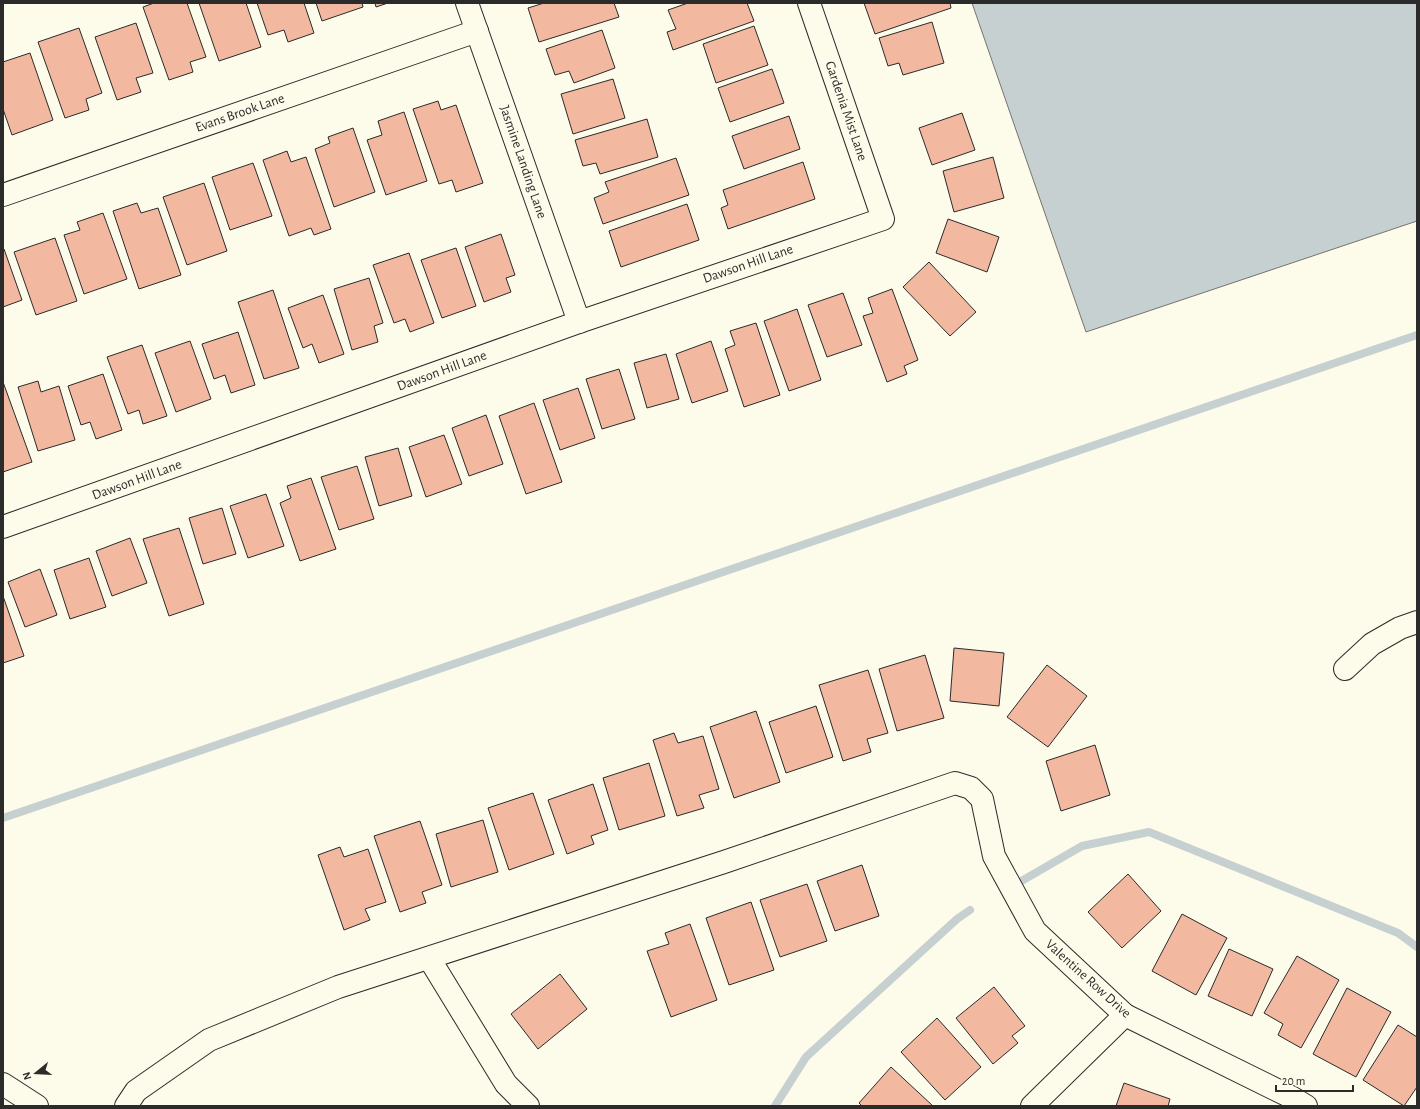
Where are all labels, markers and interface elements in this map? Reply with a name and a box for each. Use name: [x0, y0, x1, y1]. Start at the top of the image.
street label: Gardenia Mist Lane: [822, 59, 870, 163]
street label: Evans Brook Lane: [194, 91, 286, 135]
street label: Jasmine Landing Lane: [497, 104, 549, 220]
street label: Dawson Hill Lane: [701, 242, 795, 286]
street label: Dawson Hill Lane: [395, 348, 489, 394]
street label: Dawson Hill Lane: [90, 457, 184, 503]
street label: Valentine Row Drive: [1043, 937, 1133, 1021]
north arrow: [16, 1053, 56, 1093]
scale bar: [1276, 1067, 1353, 1093]
text: N: [21, 1071, 33, 1081]
text: 20 m: [1282, 1075, 1305, 1087]

